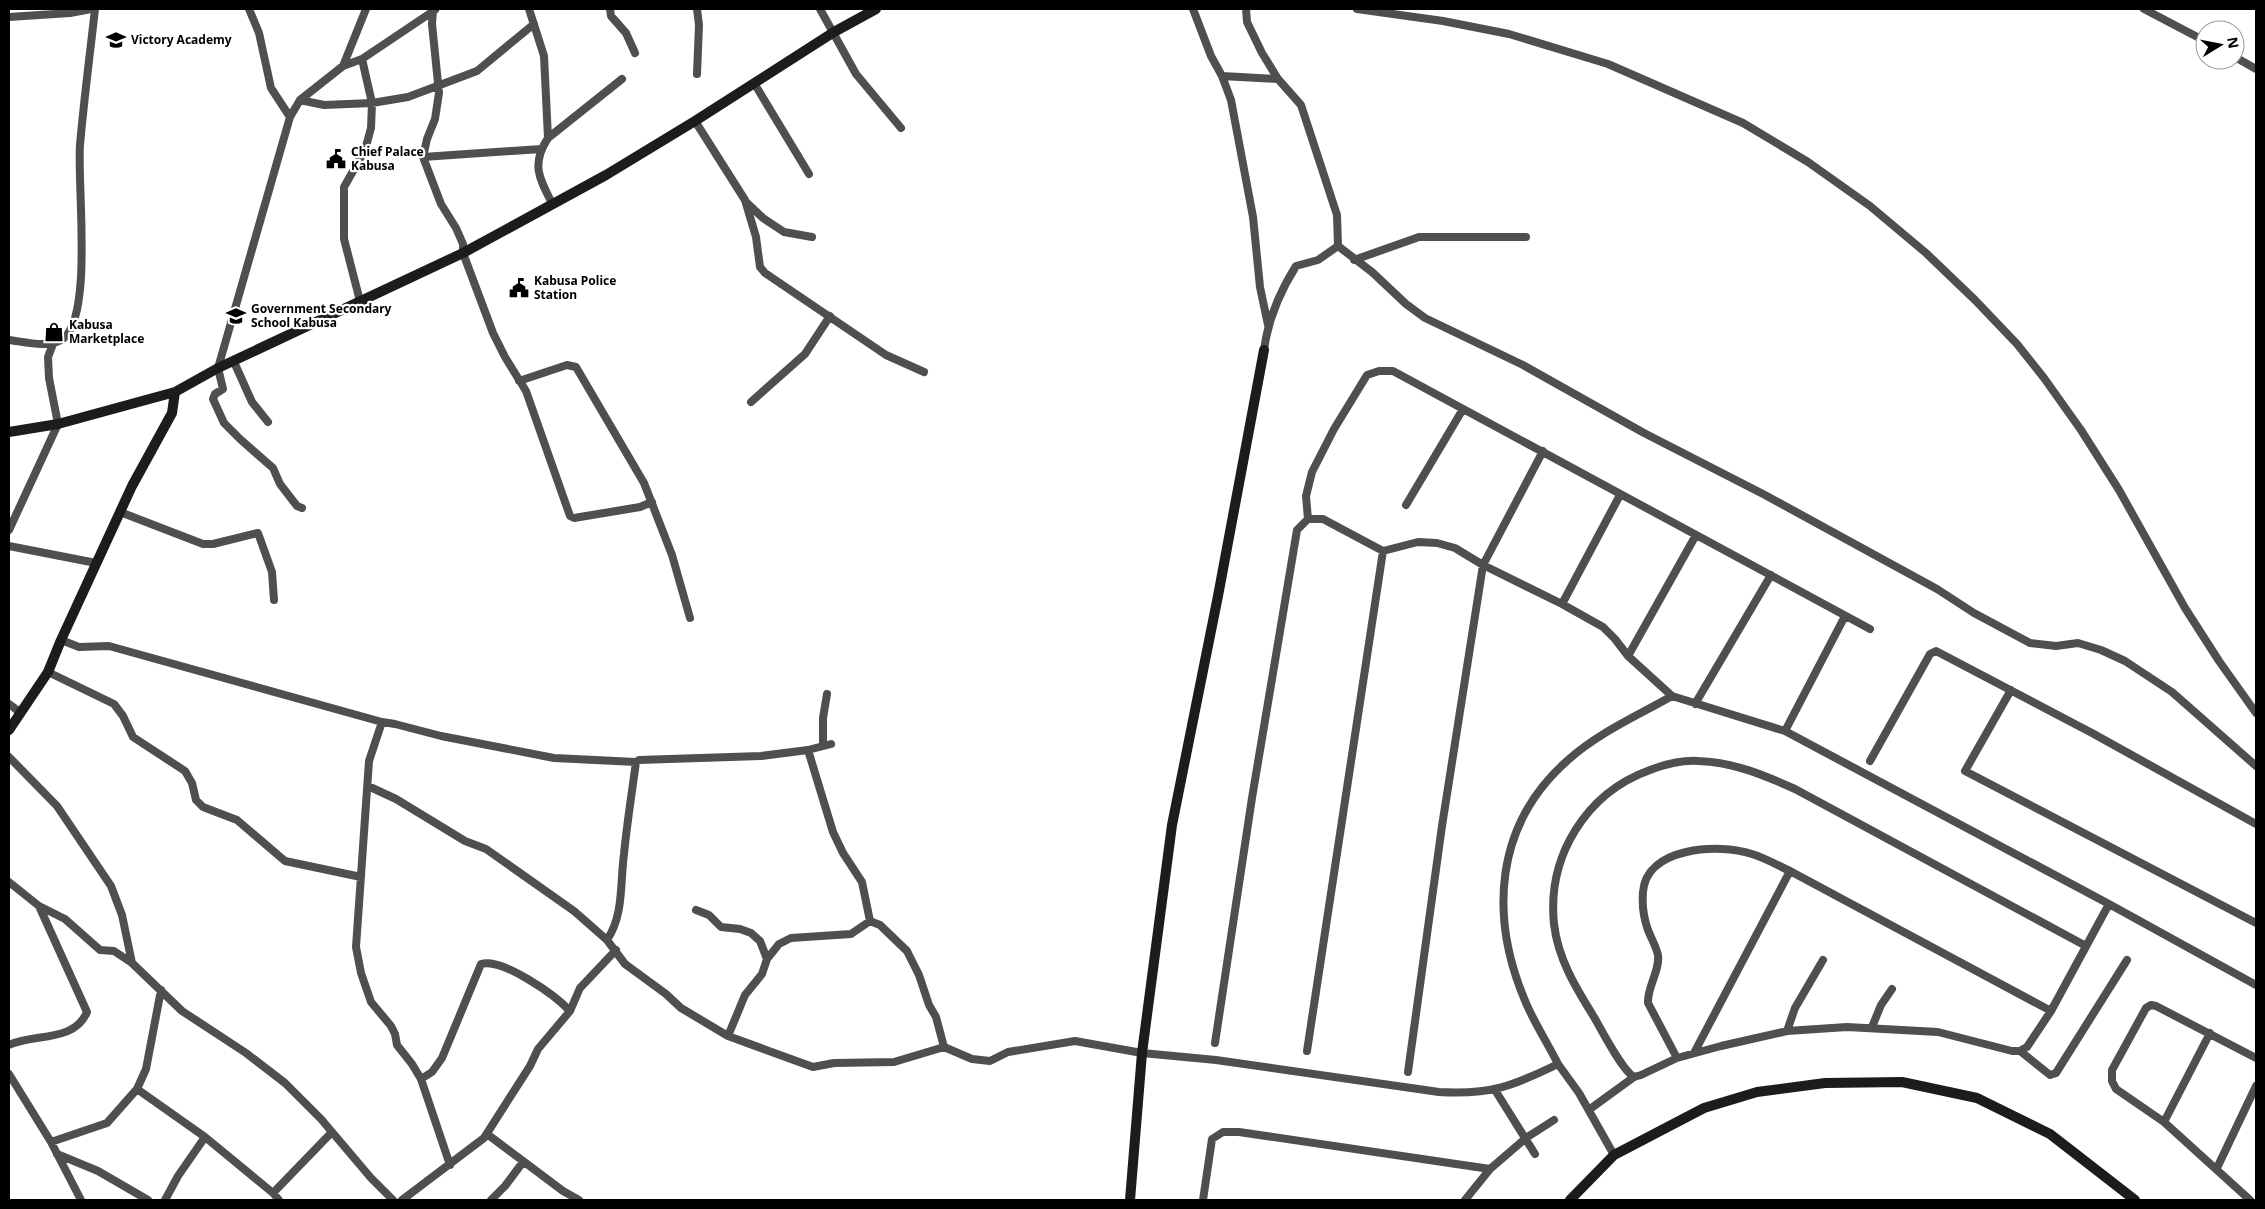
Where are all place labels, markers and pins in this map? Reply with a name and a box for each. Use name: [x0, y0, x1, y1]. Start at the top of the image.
school or university icon: Victory Academy: [105, 29, 127, 51]
place label: Victory Academy: [131, 31, 232, 48]
place label: Chief Palace Kabusa: [351, 143, 424, 174]
public building icon: Chief Palace Kabusa: [325, 148, 347, 170]
place label: Kabusa Police Station: [534, 272, 616, 303]
public building icon: Kabusa Police Station: [508, 277, 530, 299]
place label: Government Secondary School Kabusa: [251, 300, 392, 331]
school or university icon: Government Secondary School Kabusa: [225, 305, 247, 327]
place label: Kabusa Marketplace: [69, 316, 144, 347]
shop icon: Kabusa Marketplace: [43, 321, 65, 343]

